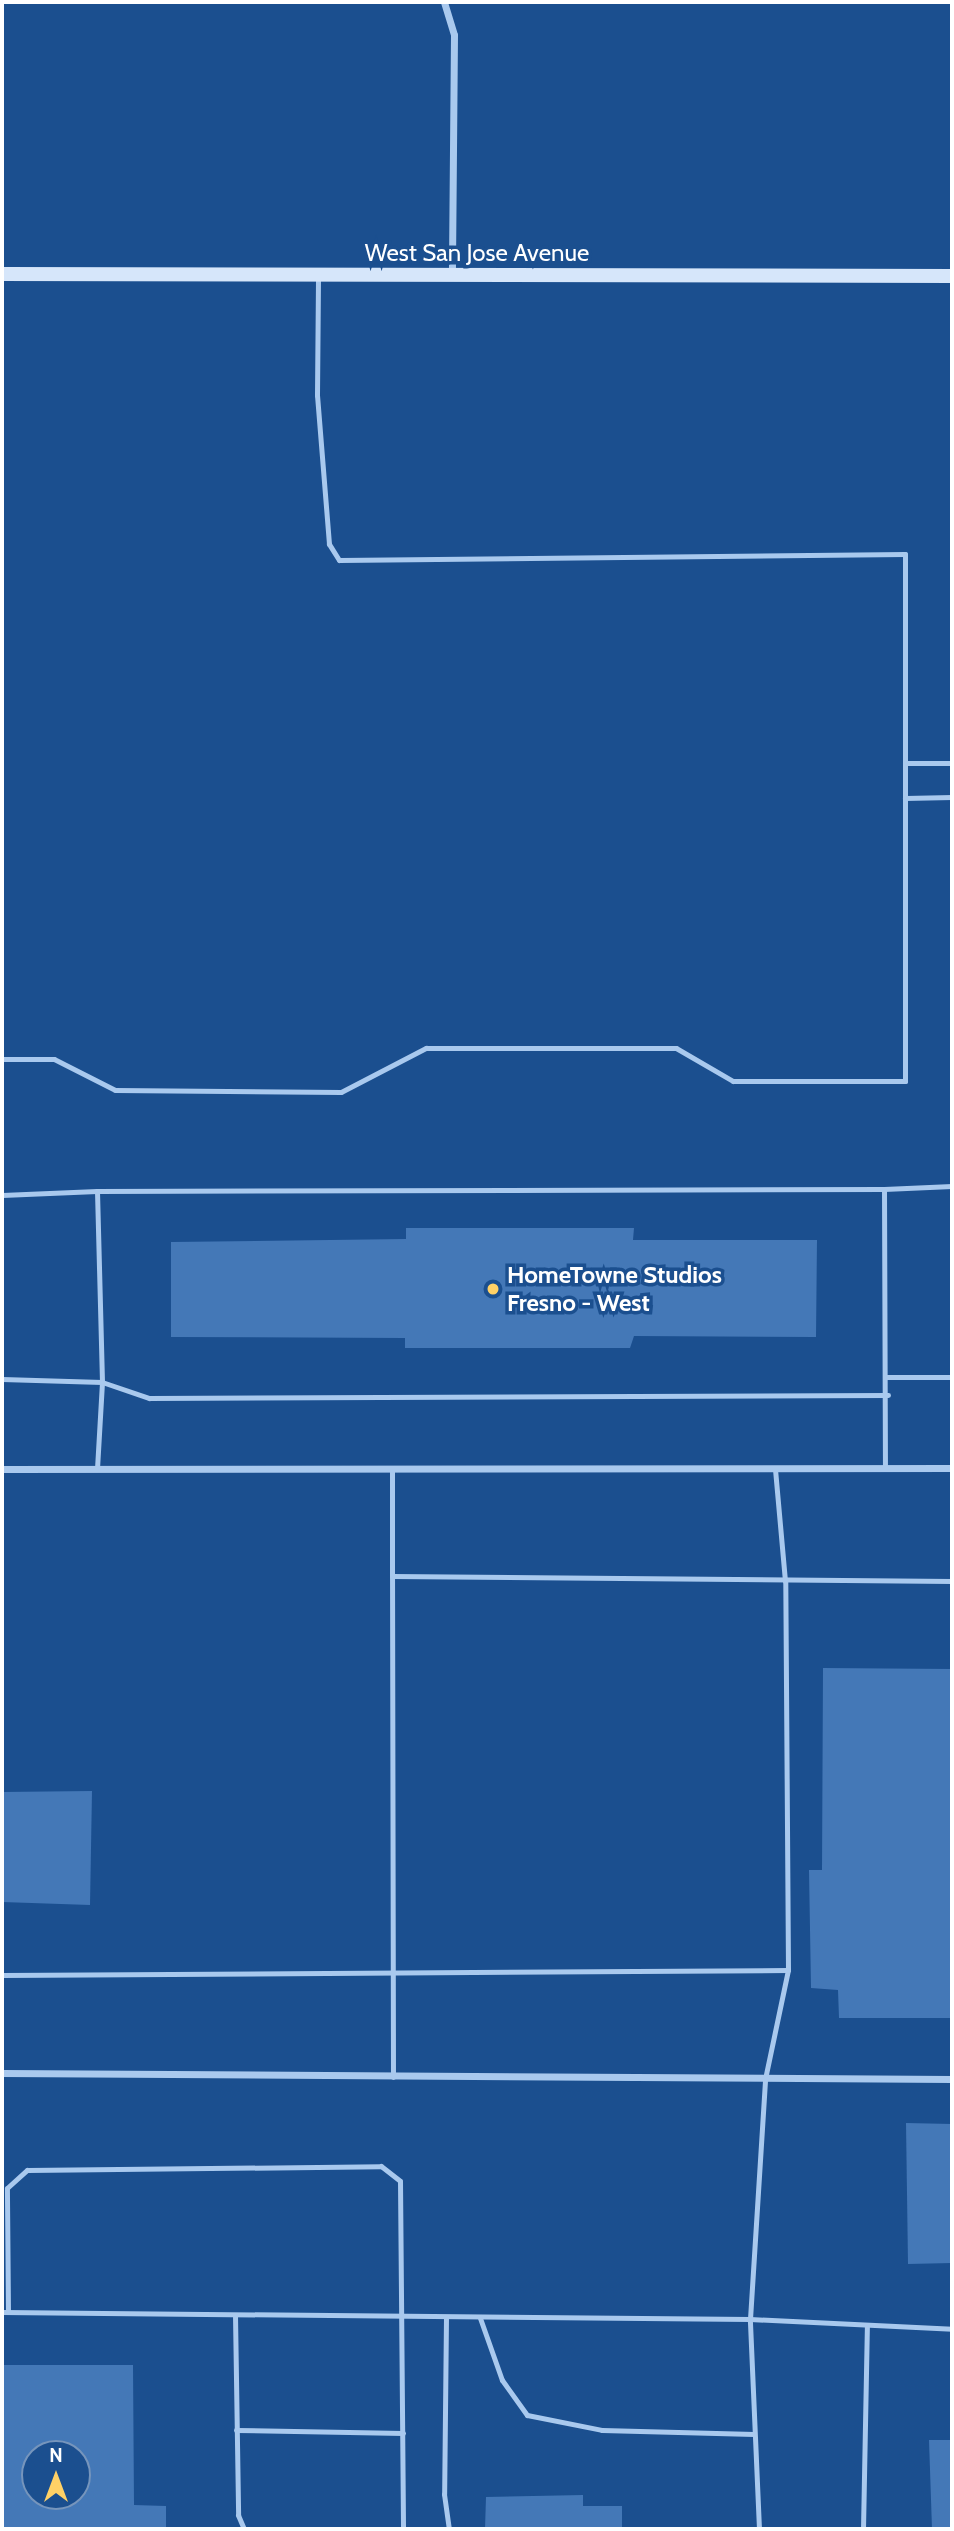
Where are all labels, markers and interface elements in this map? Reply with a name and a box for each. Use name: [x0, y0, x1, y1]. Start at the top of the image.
street label: West San Jose Avenue: [365, 239, 589, 267]
place label: HomeTowne Studios Fresno - West: [507, 1261, 722, 1317]
marker: HomeTowne Studios Fresno - West: [485, 1281, 501, 1297]
north arrow: [21, 2440, 91, 2510]
text: N: [49, 2444, 63, 2467]

